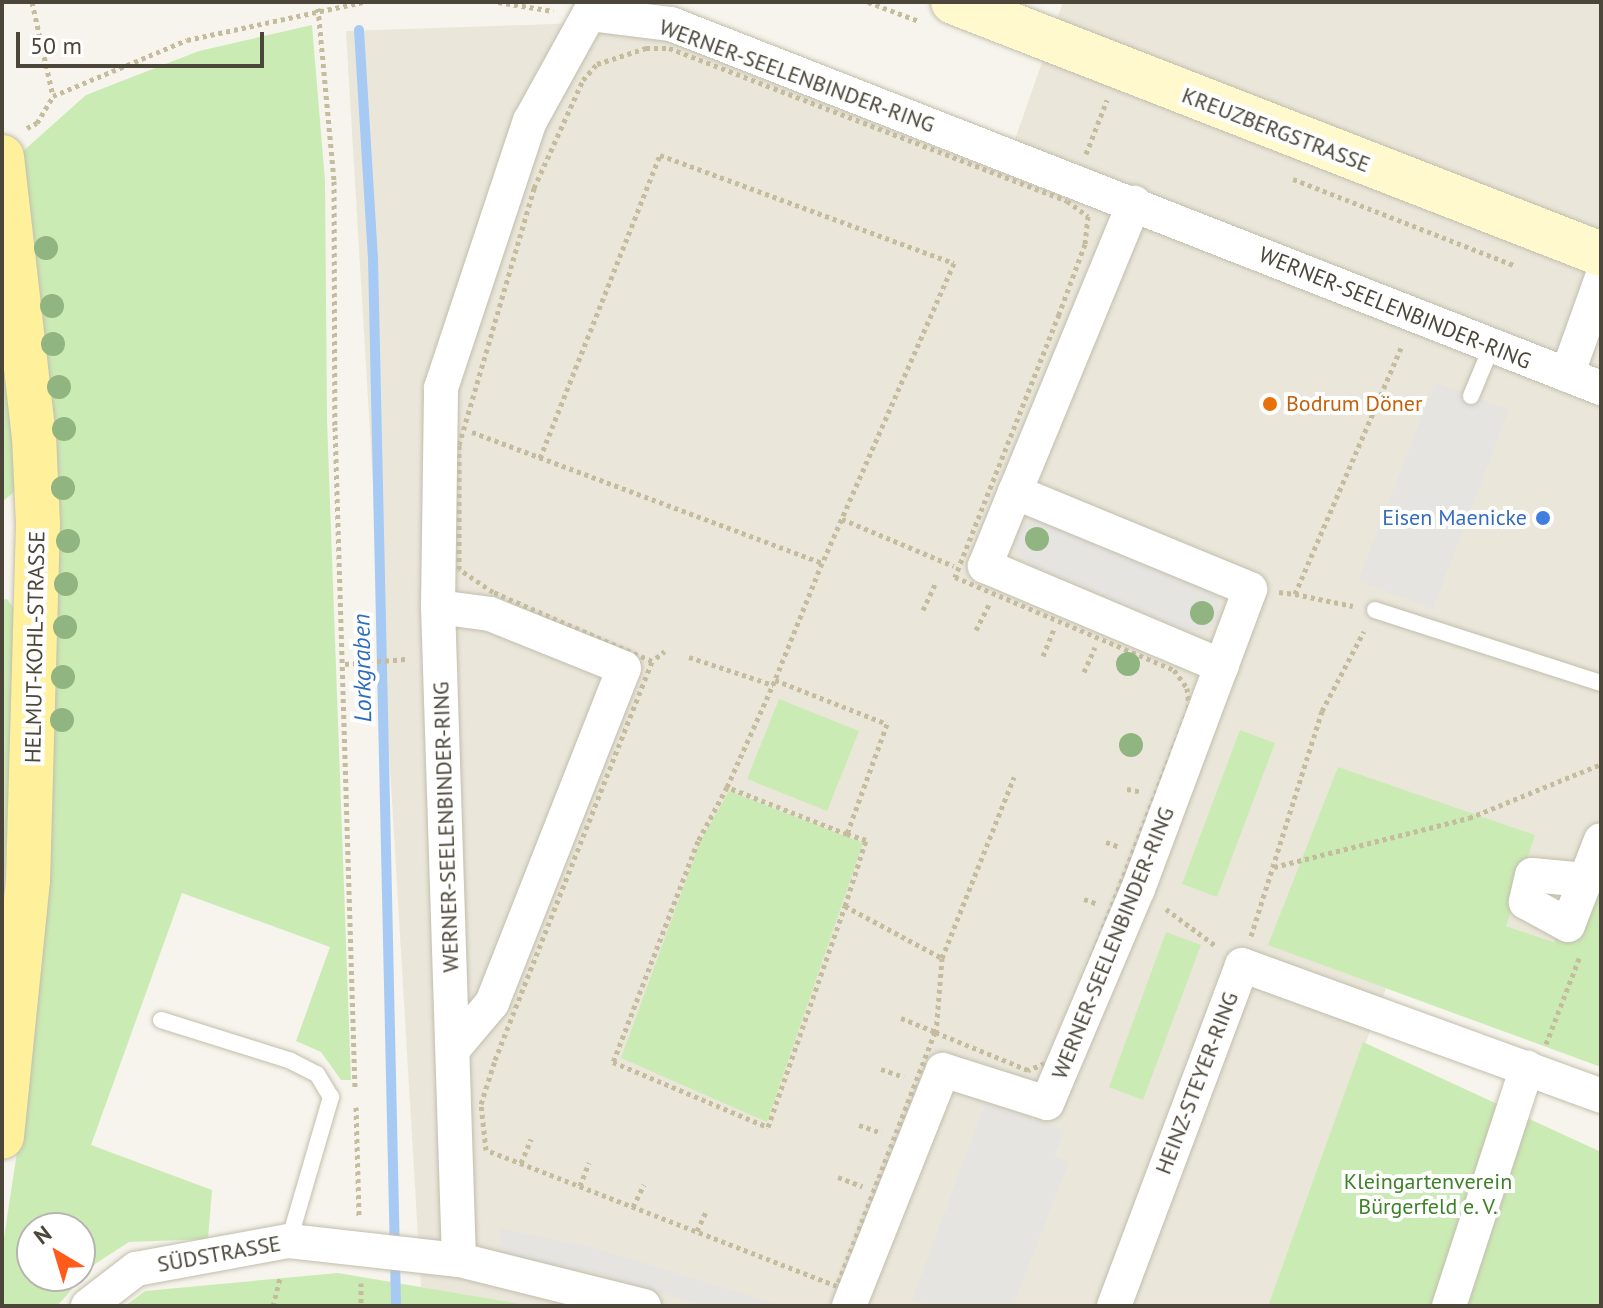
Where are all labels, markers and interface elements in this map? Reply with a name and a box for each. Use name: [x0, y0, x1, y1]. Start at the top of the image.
street label: WERNER-SEELENBINDER-RING: [656, 14, 938, 138]
scale bar: [20, 16, 268, 66]
text: 50 m: [30, 30, 82, 61]
street label: KREUZBERGSTRASSE: [1178, 82, 1374, 178]
street label: WERNER-SEELENBINDER-RING: [1255, 241, 1535, 375]
place label: Bodrum Döner: [1286, 391, 1422, 417]
marker: Bodrum Döner: [1261, 395, 1279, 413]
place label: Eisen Maenicke: [1382, 505, 1527, 531]
marker: Eisen Maenicke: [1534, 509, 1552, 527]
street label: HELMUT-KOHL-STRASSE: [20, 531, 50, 763]
water label: Lorkgraben: [347, 613, 377, 723]
street label: WERNER-SEELENBINDER-RING: [428, 681, 464, 973]
street label: WERNER-SEELENBINDER-RING: [1046, 803, 1180, 1083]
street label: HEINZ-STEYER-RING: [1150, 988, 1244, 1178]
park label: Kleingartenverein Bürgerfeld e. V.: [1344, 1168, 1512, 1220]
north arrow: [16, 1212, 96, 1292]
text: N: [28, 1219, 57, 1250]
street label: SÜDSTRASSE: [155, 1230, 283, 1278]

